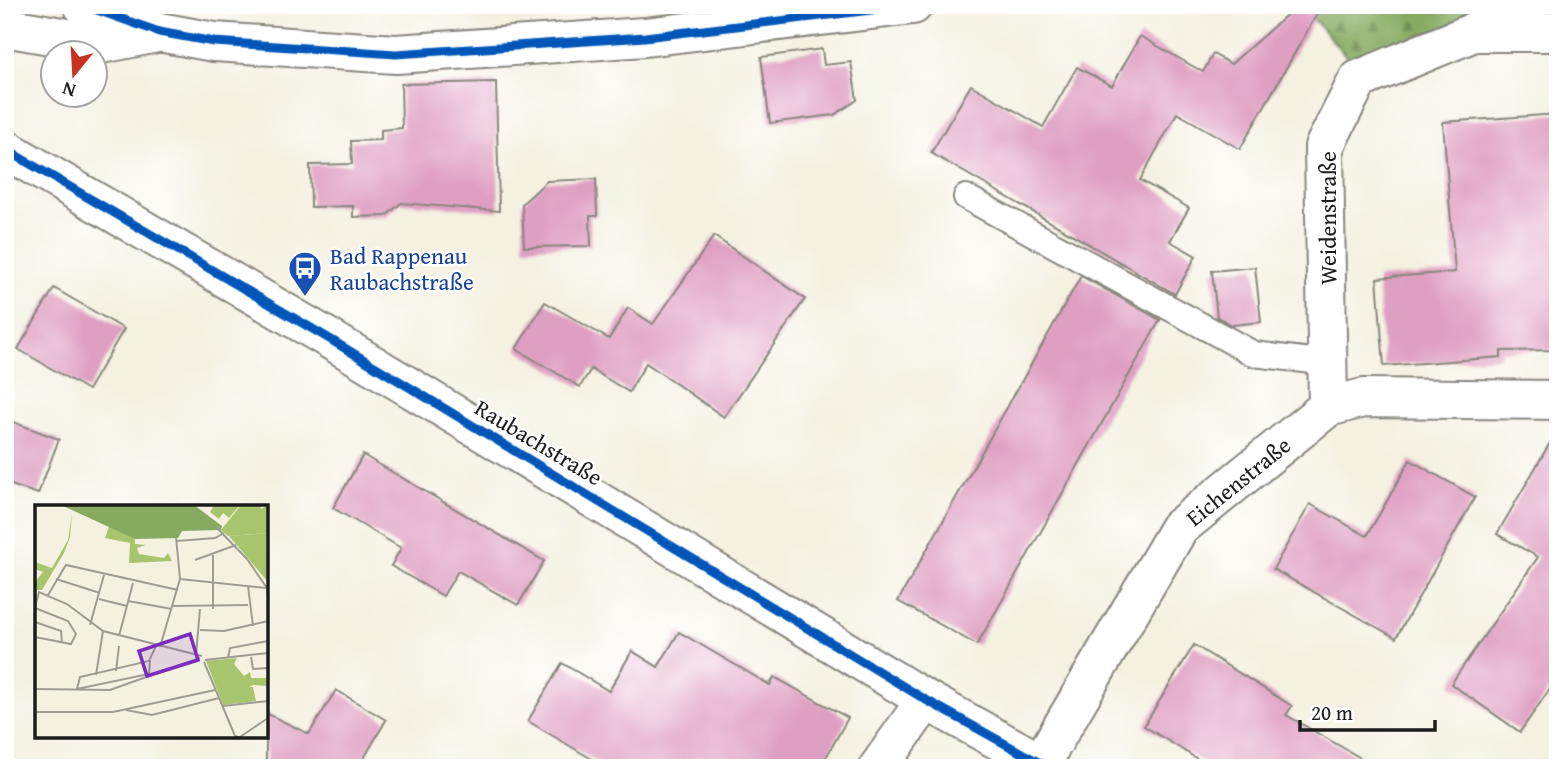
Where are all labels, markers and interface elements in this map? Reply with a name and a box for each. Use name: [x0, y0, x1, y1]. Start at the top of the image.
north arrow: [38, 38, 108, 108]
text: N: [58, 75, 79, 105]
street label: Weidenstraße: [1311, 151, 1344, 285]
place label: Bad Rappenau Raubachstraße: [330, 239, 474, 298]
bus stop icon: Bad Rappenau Raubachstraße: [286, 249, 324, 298]
street label: Raubachstraße: [469, 391, 609, 493]
street label: Eichenstraße: [1179, 428, 1297, 534]
inset map: [35, 505, 268, 738]
scale bar: [1300, 689, 1435, 733]
text: 20 m: [1311, 697, 1353, 728]

